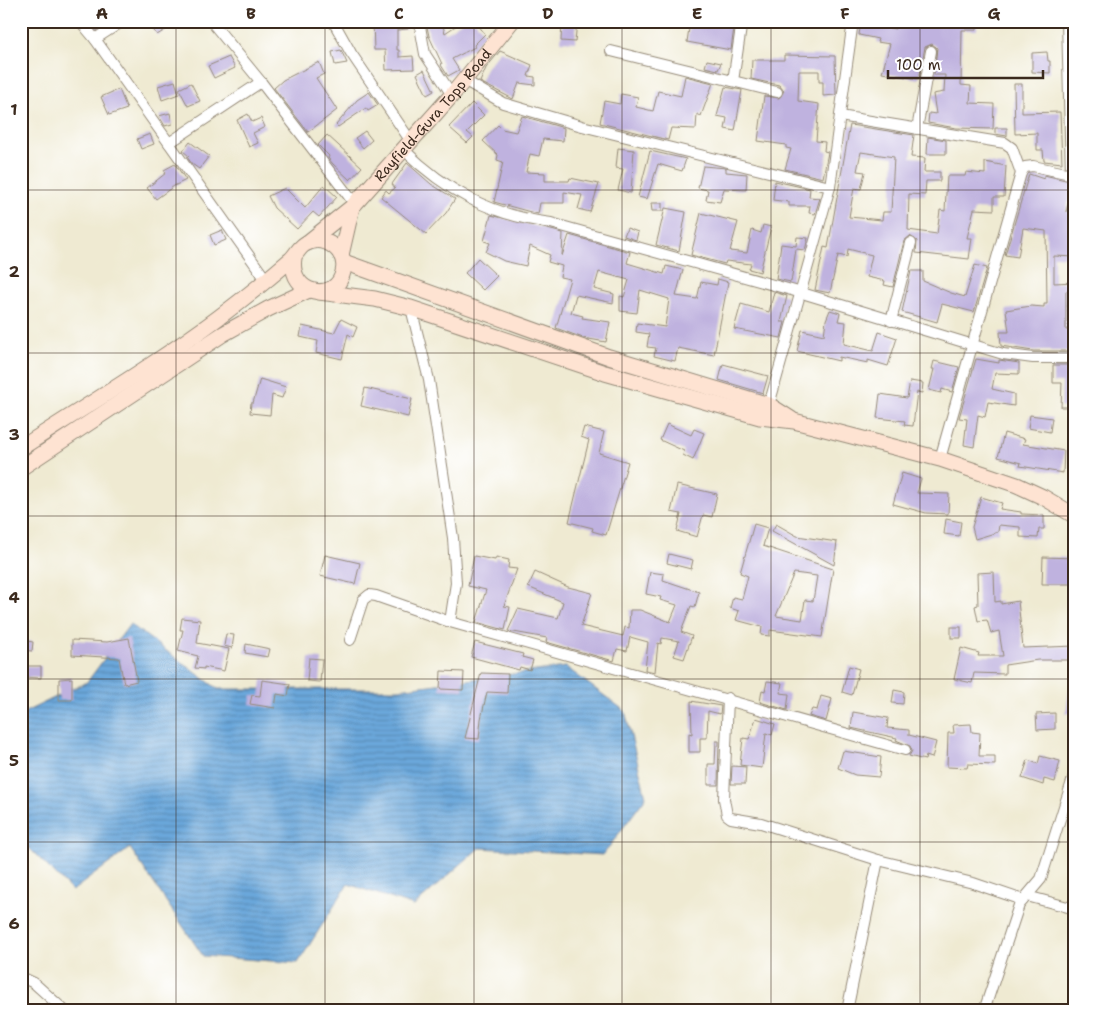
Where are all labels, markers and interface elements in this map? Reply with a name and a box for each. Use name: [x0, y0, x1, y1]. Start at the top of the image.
text: A: [96, 3, 108, 24]
text: B: [246, 3, 256, 24]
text: C: [394, 3, 404, 24]
text: D: [542, 3, 554, 24]
text: E: [692, 3, 702, 24]
text: F: [840, 3, 850, 24]
text: G: [988, 3, 1001, 24]
street label: Rayfield-Gura Topp Road: [370, 45, 495, 185]
scale bar: [888, 48, 1044, 80]
text: 100 m: [896, 55, 941, 75]
text: 1: [10, 99, 18, 120]
text: 2: [8, 261, 20, 282]
text: 3: [8, 424, 20, 445]
text: 4: [8, 587, 20, 608]
text: 5: [9, 750, 19, 771]
text: 6: [8, 913, 20, 934]

